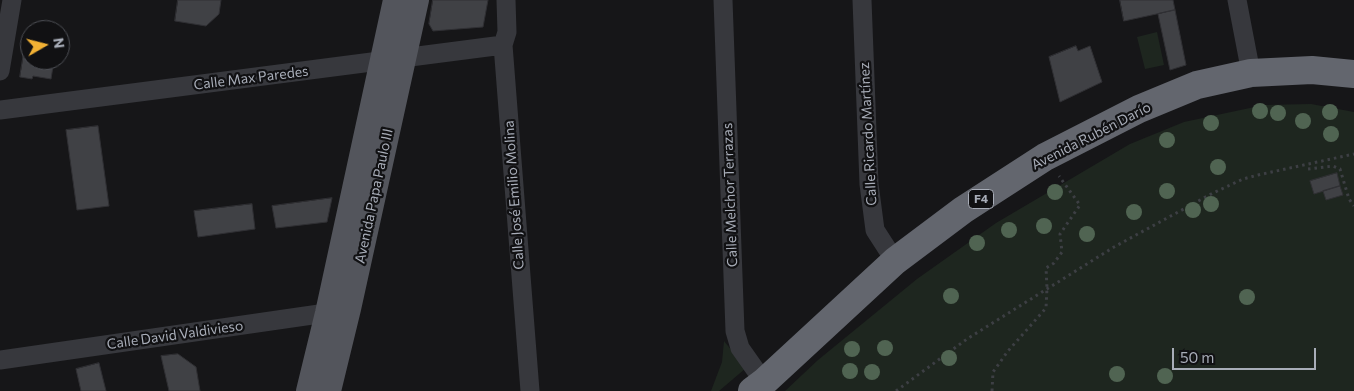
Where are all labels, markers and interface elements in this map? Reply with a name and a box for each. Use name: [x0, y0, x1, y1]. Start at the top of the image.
north arrow: [20, 20, 70, 70]
text: N: [50, 37, 69, 49]
street label: Calle Ricardo Martínez: [856, 62, 880, 206]
street label: Calle Max Paredes: [193, 63, 309, 93]
street label: Avenida Rubén Darío: [1028, 99, 1154, 173]
street label: Calle José Emilio Molina: [500, 120, 528, 270]
street label: Calle Melchor Terrazas: [719, 123, 741, 267]
street label: Avenida Papa Paulo III: [351, 127, 397, 265]
road number: F4: [968, 190, 994, 208]
street label: Calle David Valdivieso: [106, 317, 244, 353]
scale bar: [1174, 338, 1318, 370]
text: 50 m: [1180, 348, 1214, 366]

